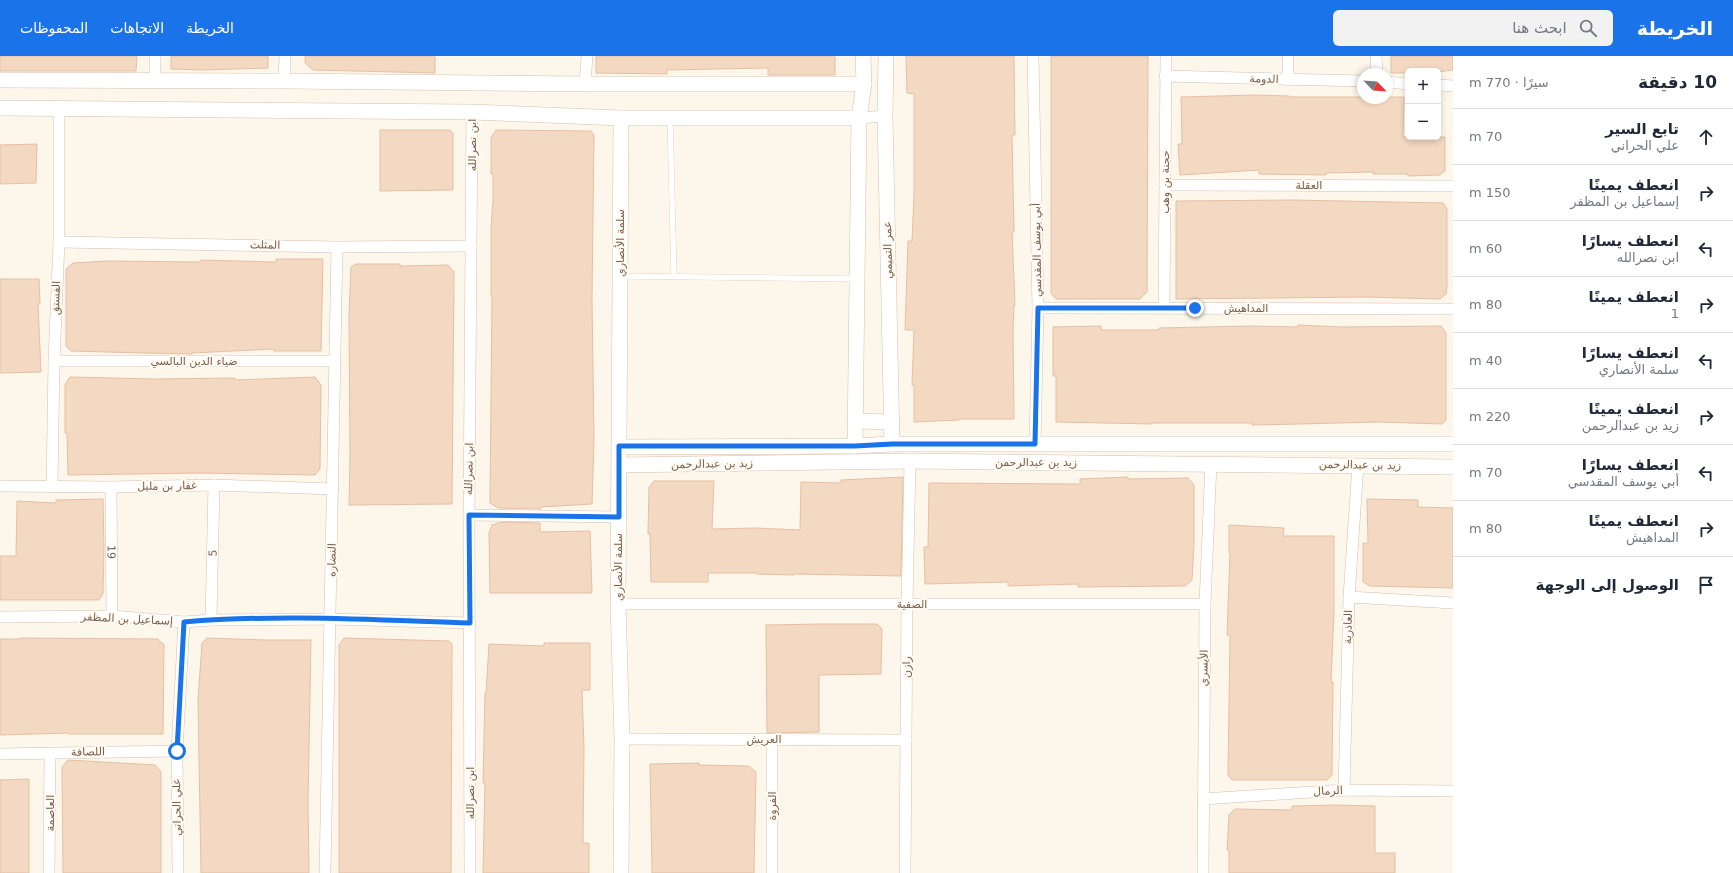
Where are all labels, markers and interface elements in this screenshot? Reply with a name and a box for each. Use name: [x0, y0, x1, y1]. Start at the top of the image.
search box: [1333, 10, 1613, 46]
icon: search: [1577, 17, 1599, 39]
text: الخريطة: [1637, 17, 1713, 39]
text: ابحث هنا: [1512, 19, 1567, 37]
text: المحفوظات: [20, 20, 88, 36]
text: الاتجاهات: [110, 20, 164, 36]
text: الخريطة: [186, 20, 234, 36]
north arrow: [1357, 68, 1393, 104]
map controls: [1405, 68, 1441, 140]
button: +: [1405, 68, 1441, 104]
street label: الدومة: [1249, 72, 1279, 86]
text: 10 دقيقة: [1638, 72, 1717, 92]
text: سيرًا · 770 m: [1469, 75, 1549, 90]
button: −: [1405, 104, 1441, 140]
street label: ابن نصرالله: [466, 119, 479, 171]
text: تابع السير: [1605, 120, 1679, 138]
icon: ahead: [1695, 126, 1717, 148]
text: 70 m: [1469, 129, 1502, 144]
text: علي الحراني: [1611, 138, 1679, 153]
street label: حجنة بن وهب: [1159, 150, 1172, 214]
text: انعطف يمينًا: [1588, 176, 1679, 194]
street label: العقلة: [1296, 179, 1322, 192]
icon: right: [1695, 182, 1717, 204]
text: 150 m: [1469, 185, 1511, 200]
text: إسماعيل بن المظفر: [1570, 194, 1679, 209]
street label: أبي يوسف المقدسي: [1029, 203, 1044, 297]
street label: سلمة الأنصاري: [613, 209, 627, 277]
street label: عمر التميمي: [881, 221, 895, 279]
text: انعطف يسارًا: [1582, 232, 1679, 250]
street label: المثلث: [250, 238, 280, 252]
icon: left: [1695, 238, 1717, 260]
text: 60 m: [1469, 241, 1502, 256]
text: ابن نصرالله: [1617, 250, 1679, 265]
street label: الفستق: [49, 281, 64, 315]
text: انعطف يمينًا: [1588, 288, 1679, 306]
icon: right: [1695, 294, 1717, 316]
text: 80 m: [1469, 297, 1502, 312]
route end: [1186, 299, 1204, 317]
street label: المداهيش: [1224, 302, 1268, 315]
text: 1: [1671, 306, 1679, 321]
text: انعطف يسارًا: [1582, 344, 1679, 362]
icon: left: [1695, 350, 1717, 372]
text: 40 m: [1469, 353, 1502, 368]
street label: ضياء الدين البالسي: [150, 355, 238, 368]
text: سلمة الأنصاري: [1599, 362, 1679, 377]
text: انعطف يمينًا: [1588, 400, 1679, 418]
icon: right: [1695, 406, 1717, 428]
text: 220 m: [1469, 409, 1511, 424]
text: زيد بن عبدالرحمن: [1582, 418, 1679, 433]
street label: ابن نصرالله: [462, 443, 476, 495]
street label: زيد بن عبدالرحمن: [995, 456, 1077, 469]
text: انعطف يسارًا: [1582, 456, 1679, 474]
street label: زيد بن عبدالرحمن: [671, 457, 753, 471]
street label: زيد بن عبدالرحمن: [1319, 458, 1401, 472]
icon: left: [1695, 462, 1717, 484]
text: 70 m: [1469, 465, 1502, 480]
text: أبي يوسف المقدسي: [1568, 474, 1679, 489]
street label: غفار بن مليل: [137, 479, 197, 493]
text: انعطف يمينًا: [1588, 512, 1679, 530]
icon: right: [1695, 518, 1717, 540]
text: 80 m: [1469, 521, 1502, 536]
text: المداهيش: [1626, 530, 1679, 545]
street label: سلمة الأنصاري: [611, 533, 625, 601]
street label: النضاره: [325, 543, 339, 577]
street label: 19: [105, 545, 118, 559]
street label: 5: [206, 549, 219, 557]
icon: arrive: [1695, 574, 1717, 596]
text: الوصول إلى الوجهة: [1536, 576, 1679, 594]
street label: الصفية: [897, 598, 927, 611]
street label: إسماعيل بن المظفر: [80, 610, 173, 628]
street label: العاذرية: [1341, 610, 1355, 644]
street label: الأيسري: [1196, 649, 1211, 687]
street label: رازن: [900, 656, 913, 678]
street label: العريش: [747, 733, 781, 746]
route start: [168, 742, 186, 760]
street label: اللصافة: [71, 745, 105, 759]
street label: ابن نصرالله: [464, 767, 477, 819]
street label: علي الحراني: [170, 778, 184, 836]
street label: الرمال: [1313, 784, 1343, 798]
street label: الفروة: [766, 791, 779, 821]
street label: العاصمة: [44, 795, 57, 831]

